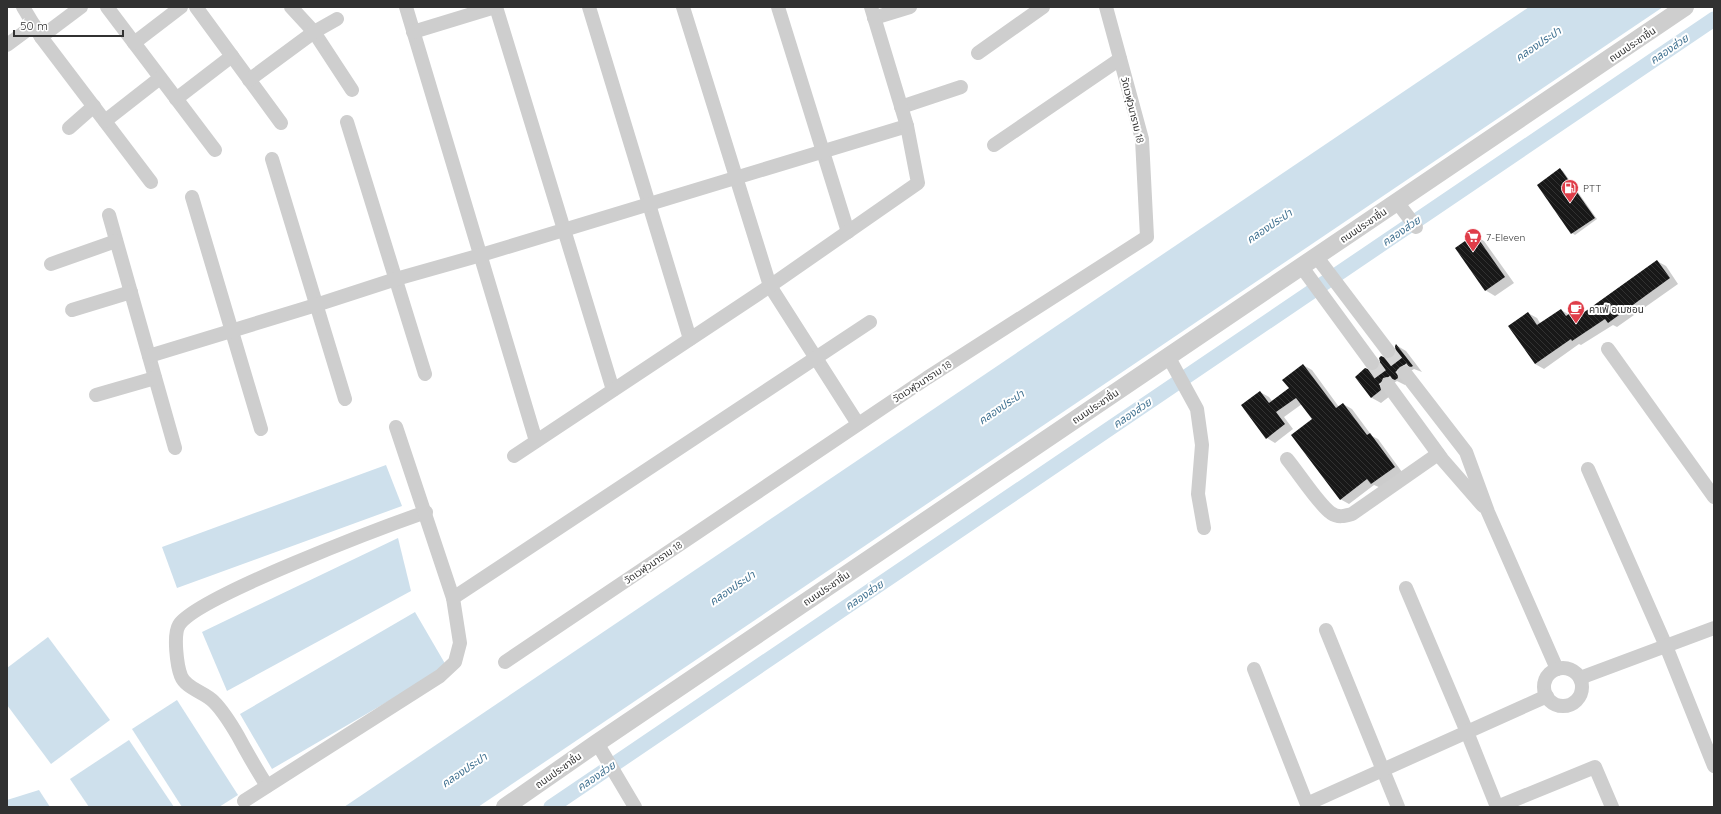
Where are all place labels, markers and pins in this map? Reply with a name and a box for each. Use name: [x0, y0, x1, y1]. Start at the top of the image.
fuel station icon: PTT: [1560, 178, 1580, 203]
place label: PTT: [1583, 182, 1601, 195]
supermarket icon: 7-Eleven: [1463, 227, 1483, 252]
place label: 7-Eleven: [1486, 231, 1525, 244]
cafe icon: คาเฟ่ อเมซอน: [1566, 299, 1586, 324]
place label: คาเฟ่ อเมซอน: [1589, 303, 1644, 316]

